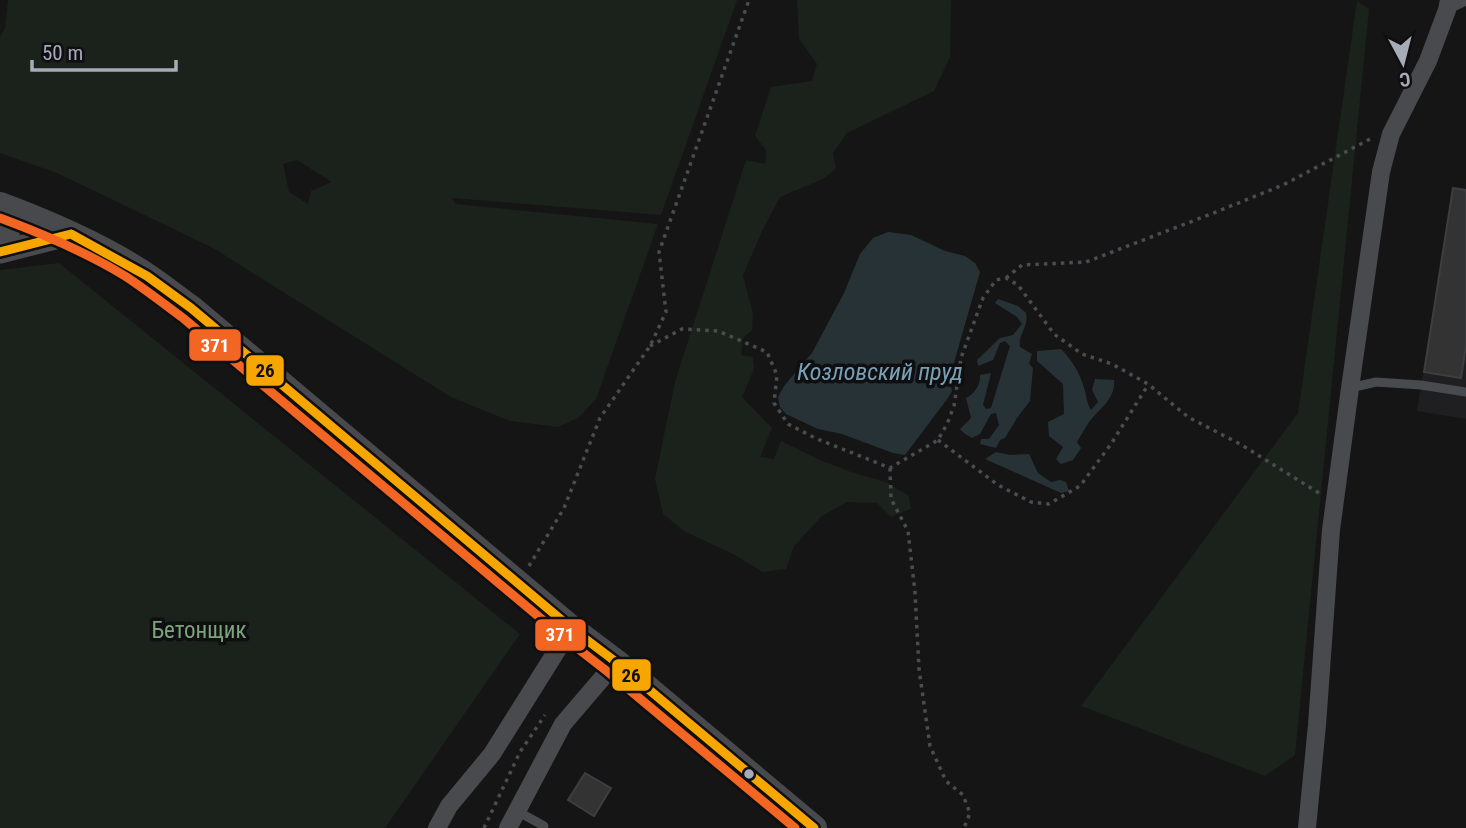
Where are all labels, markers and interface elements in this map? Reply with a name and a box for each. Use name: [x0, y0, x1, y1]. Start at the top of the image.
scale bar: [32, 28, 175, 72]
north arrow: [1368, 28, 1438, 98]
text: 50 m: [42, 41, 83, 65]
text: С: [1398, 67, 1412, 91]
line badge: 371: [188, 328, 242, 362]
text: 371: [201, 334, 229, 357]
line badge: 26: [245, 354, 285, 387]
water label: Козловский пруд: [797, 358, 963, 386]
text: 26: [255, 359, 275, 382]
park label: Бетонщик: [151, 617, 247, 644]
line badge: 371: [534, 618, 587, 652]
text: 371: [546, 623, 574, 646]
line badge: 26: [611, 658, 652, 692]
text: 26: [621, 664, 641, 687]
unlabelled marker: [742, 767, 756, 781]

